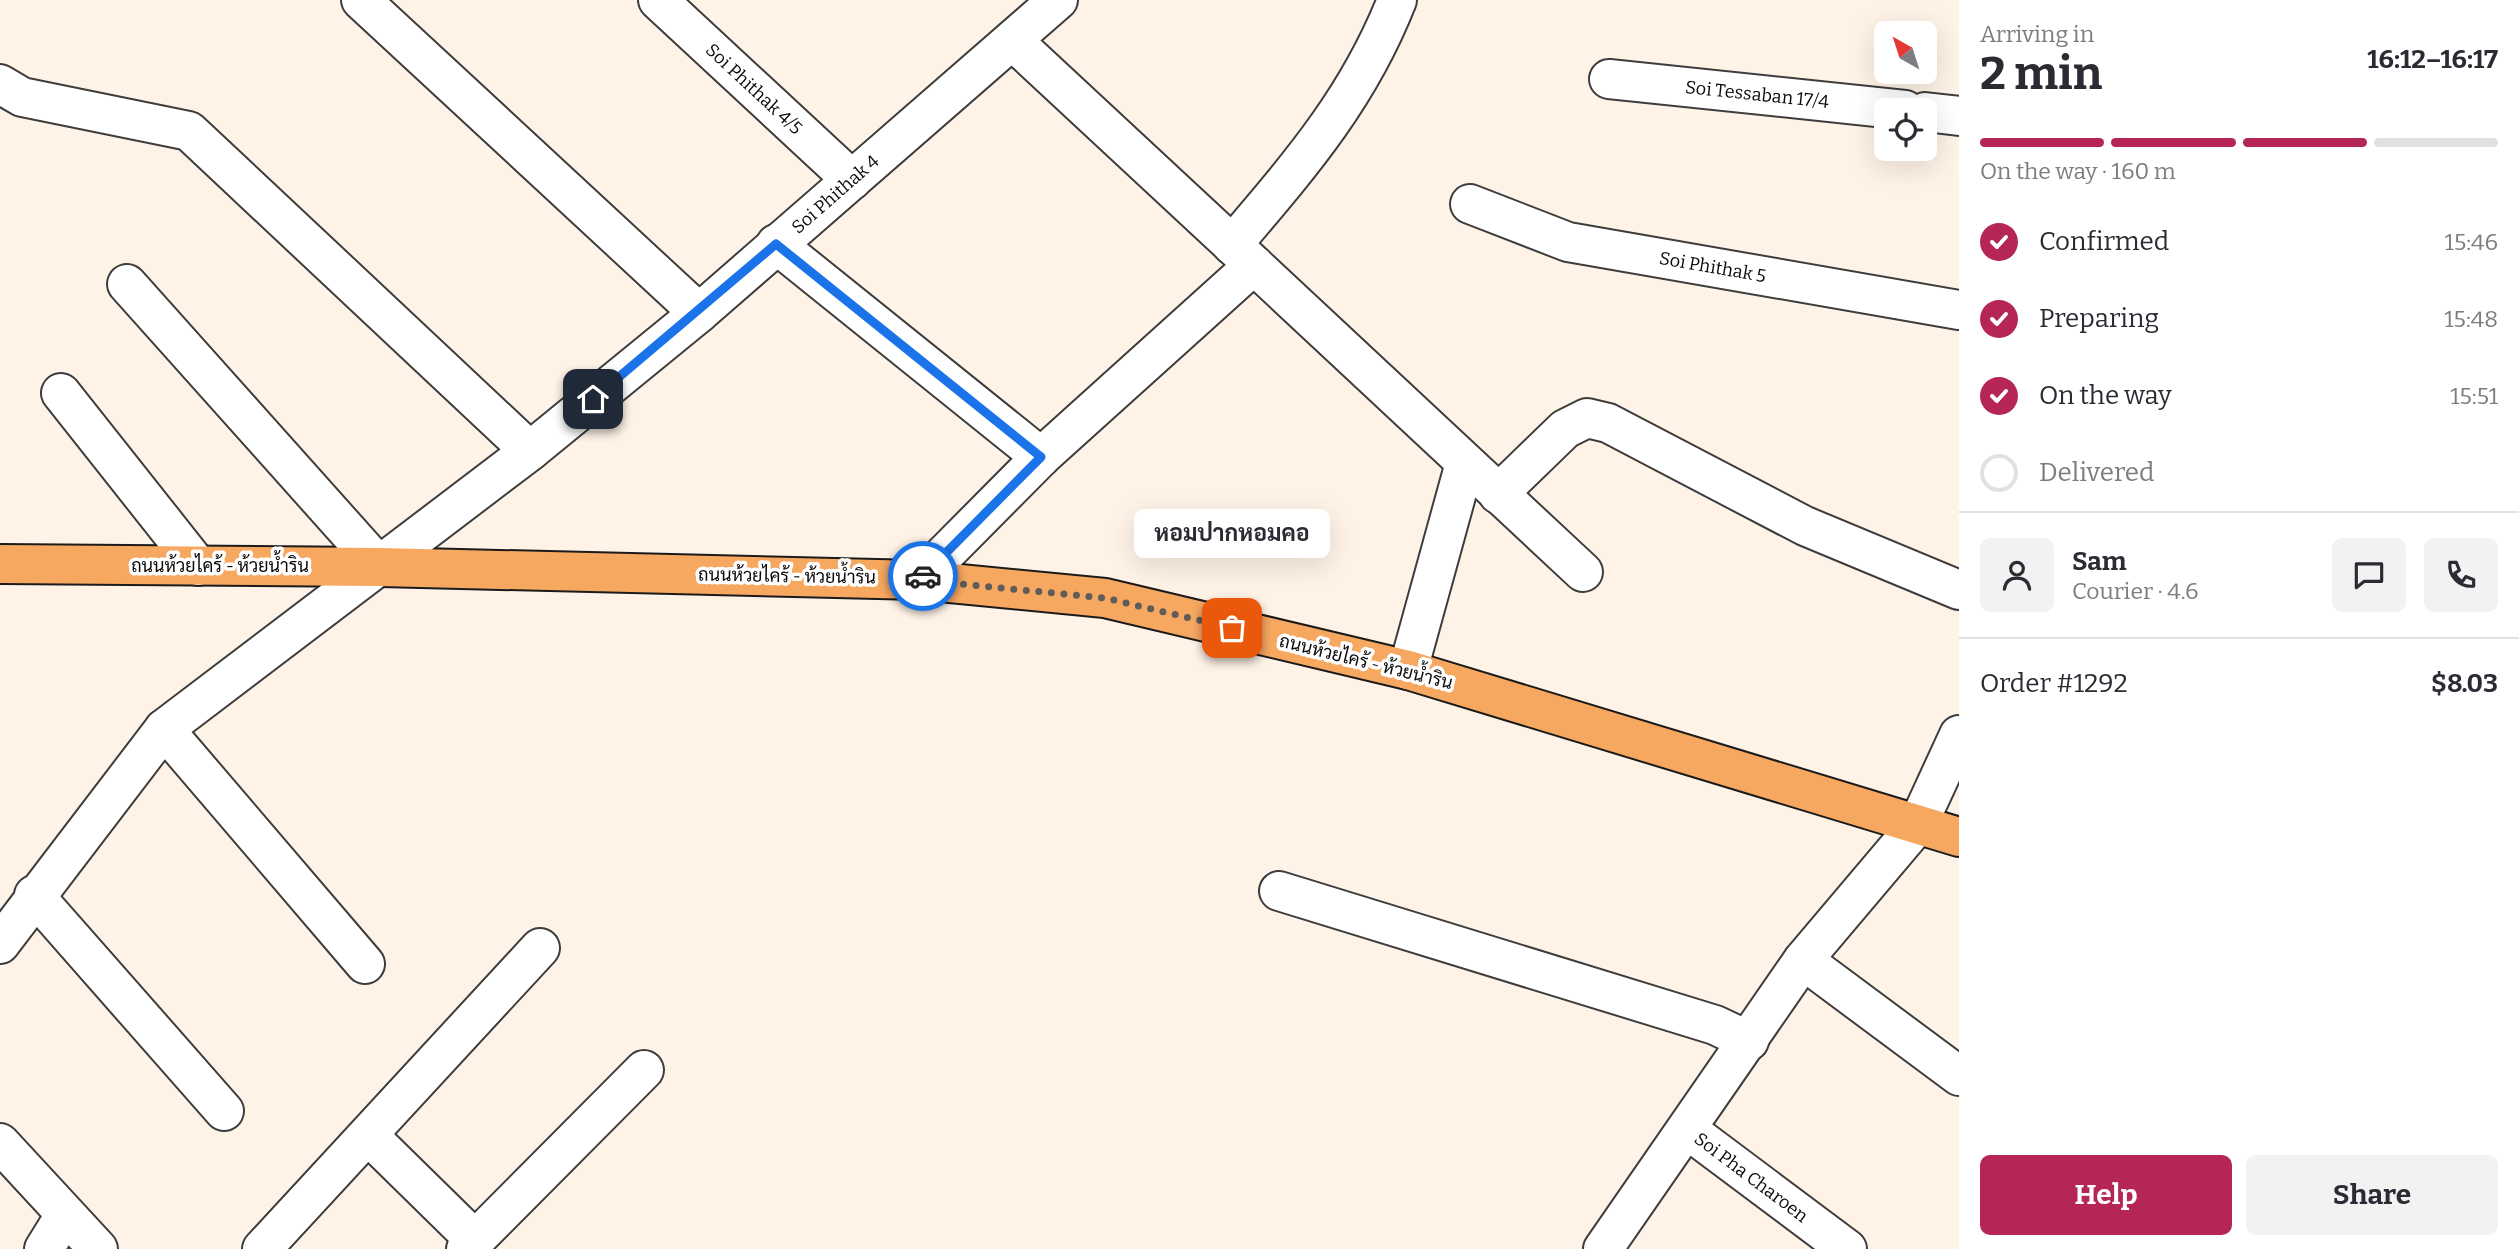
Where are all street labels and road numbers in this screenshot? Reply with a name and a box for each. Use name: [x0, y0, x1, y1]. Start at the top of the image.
street label: Soi Phithak 4/5: [701, 39, 807, 139]
street label: Soi Tessaban 17/4: [1684, 76, 1831, 113]
street label: Soi Phithak 4: [787, 150, 884, 238]
street label: Soi Phithak 5: [1658, 247, 1768, 287]
street label: ถนนห้วยไคร้ - ห้วยน้ำริน: [131, 550, 309, 577]
street label: ถนนห้วยไคร้ - ห้วยน้ำริน: [698, 558, 876, 589]
street label: ถนนห้วยไคร้ - ห้วยน้ำริน: [1277, 625, 1456, 694]
street label: Soi Pha Charoen: [1690, 1128, 1813, 1227]

